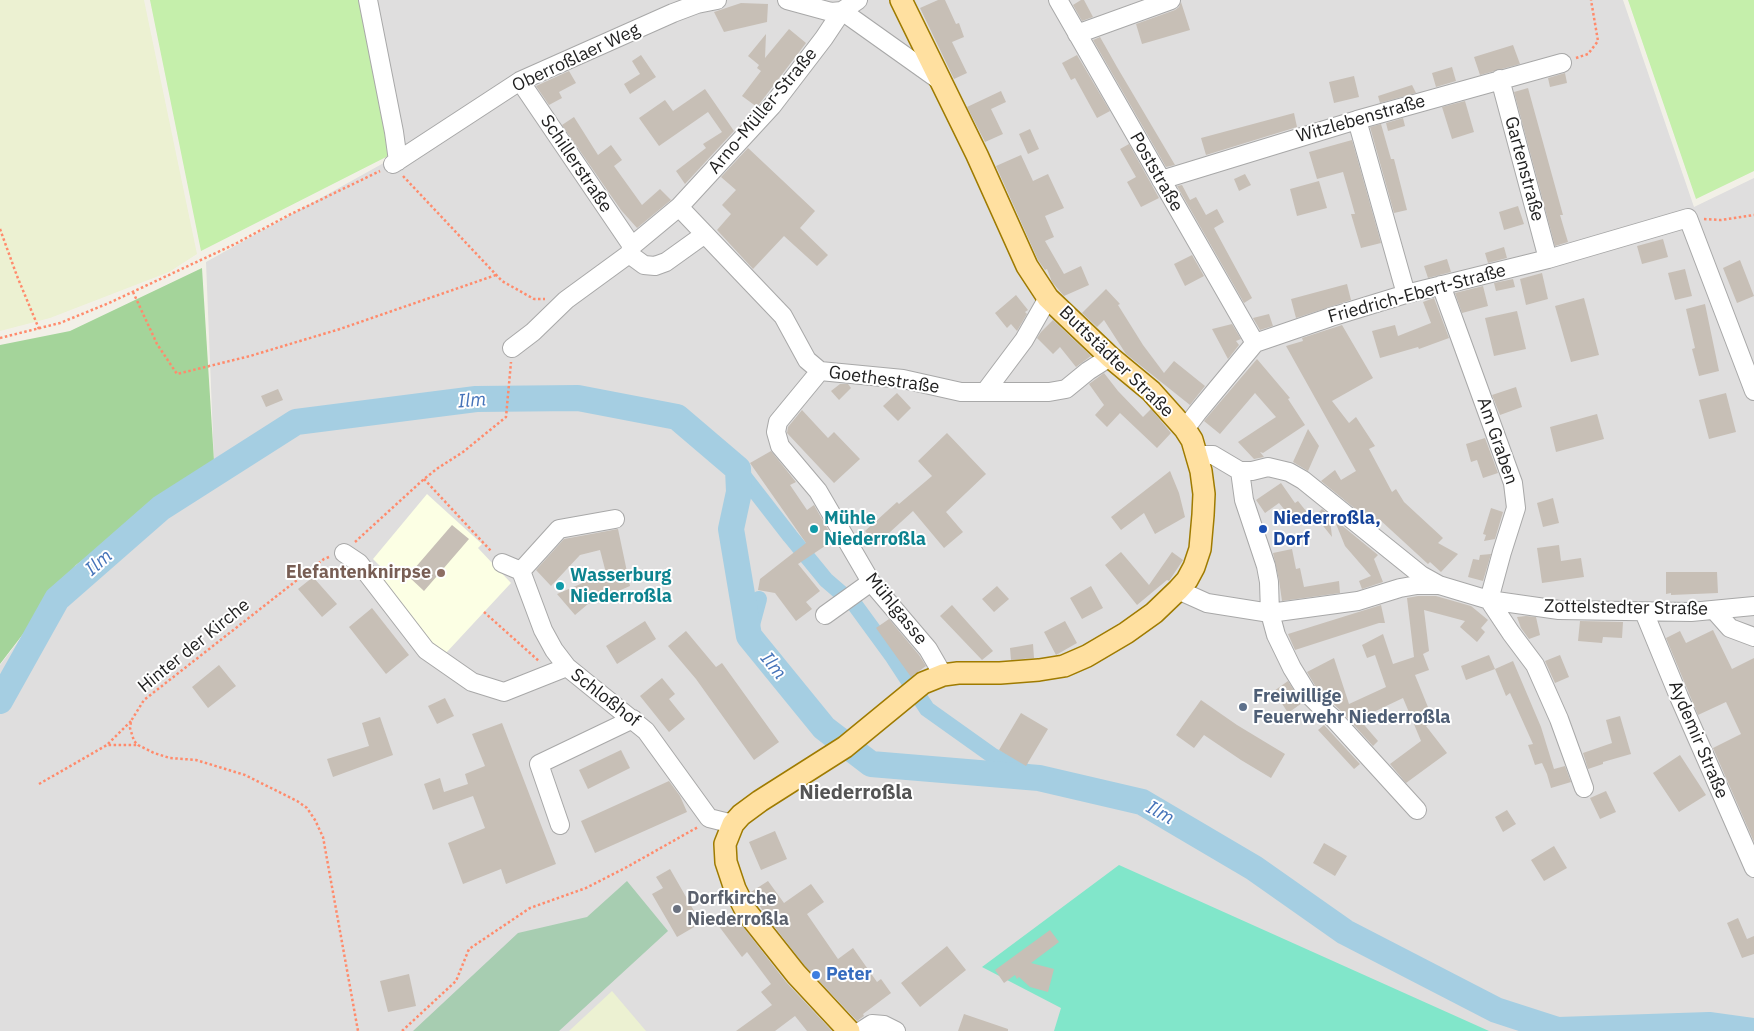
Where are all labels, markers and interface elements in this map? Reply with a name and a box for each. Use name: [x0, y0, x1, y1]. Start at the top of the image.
street label: Oberroßlaer Weg: [509, 19, 643, 97]
street label: Arno-Müller-Straße: [704, 44, 822, 178]
street label: Witzlebenstraße: [1294, 90, 1428, 148]
street label: Schillerstraße: [535, 111, 617, 217]
street label: Gartenstraße: [1500, 114, 1548, 224]
street label: Poststraße: [1125, 128, 1187, 216]
street label: Friedrich-Ebert-Straße: [1326, 260, 1508, 328]
street label: Buttstädter Straße: [1054, 302, 1178, 422]
street label: Goethestraße: [827, 362, 941, 398]
water label: Ilm: [457, 389, 487, 413]
street label: Am Graben: [1472, 395, 1522, 487]
place label: Mühle Niederroßla: [824, 508, 926, 550]
place label: Niederroßla, Dorf: [1273, 508, 1381, 550]
marker: Mühle Niederroßla: [808, 523, 820, 535]
marker: Niederroßla, Dorf: [1257, 523, 1269, 535]
water label: Ilm: [81, 545, 117, 581]
place label: Elefantenknirpse: [286, 562, 431, 584]
place label: Wasserburg Niederroßla: [570, 565, 672, 608]
marker: Elefantenknirpse: [435, 567, 447, 579]
street label: Mühlgasse: [860, 569, 932, 649]
marker: Wasserburg Niederroßla: [554, 580, 566, 592]
street label: Hinter der Kirche: [134, 594, 254, 698]
street label: Zottelstedter Straße: [1544, 596, 1708, 620]
water label: Ilm: [755, 648, 791, 684]
street label: Schloßhof: [566, 664, 644, 732]
street label: Aydemir Straße: [1663, 678, 1733, 802]
place label: Freiwillige Feuerwehr Niederroßla: [1253, 686, 1451, 729]
marker: Freiwillige Feuerwehr Niederroßla: [1237, 701, 1249, 713]
district label: Niederroßla: [799, 781, 913, 805]
water label: Ilm: [1142, 796, 1178, 830]
place label: Dorfkirche Niederroßla: [687, 888, 789, 931]
marker: Dorfkirche Niederroßla: [671, 903, 683, 915]
place label: Peter: [826, 964, 872, 986]
marker: Peter: [810, 969, 822, 981]

